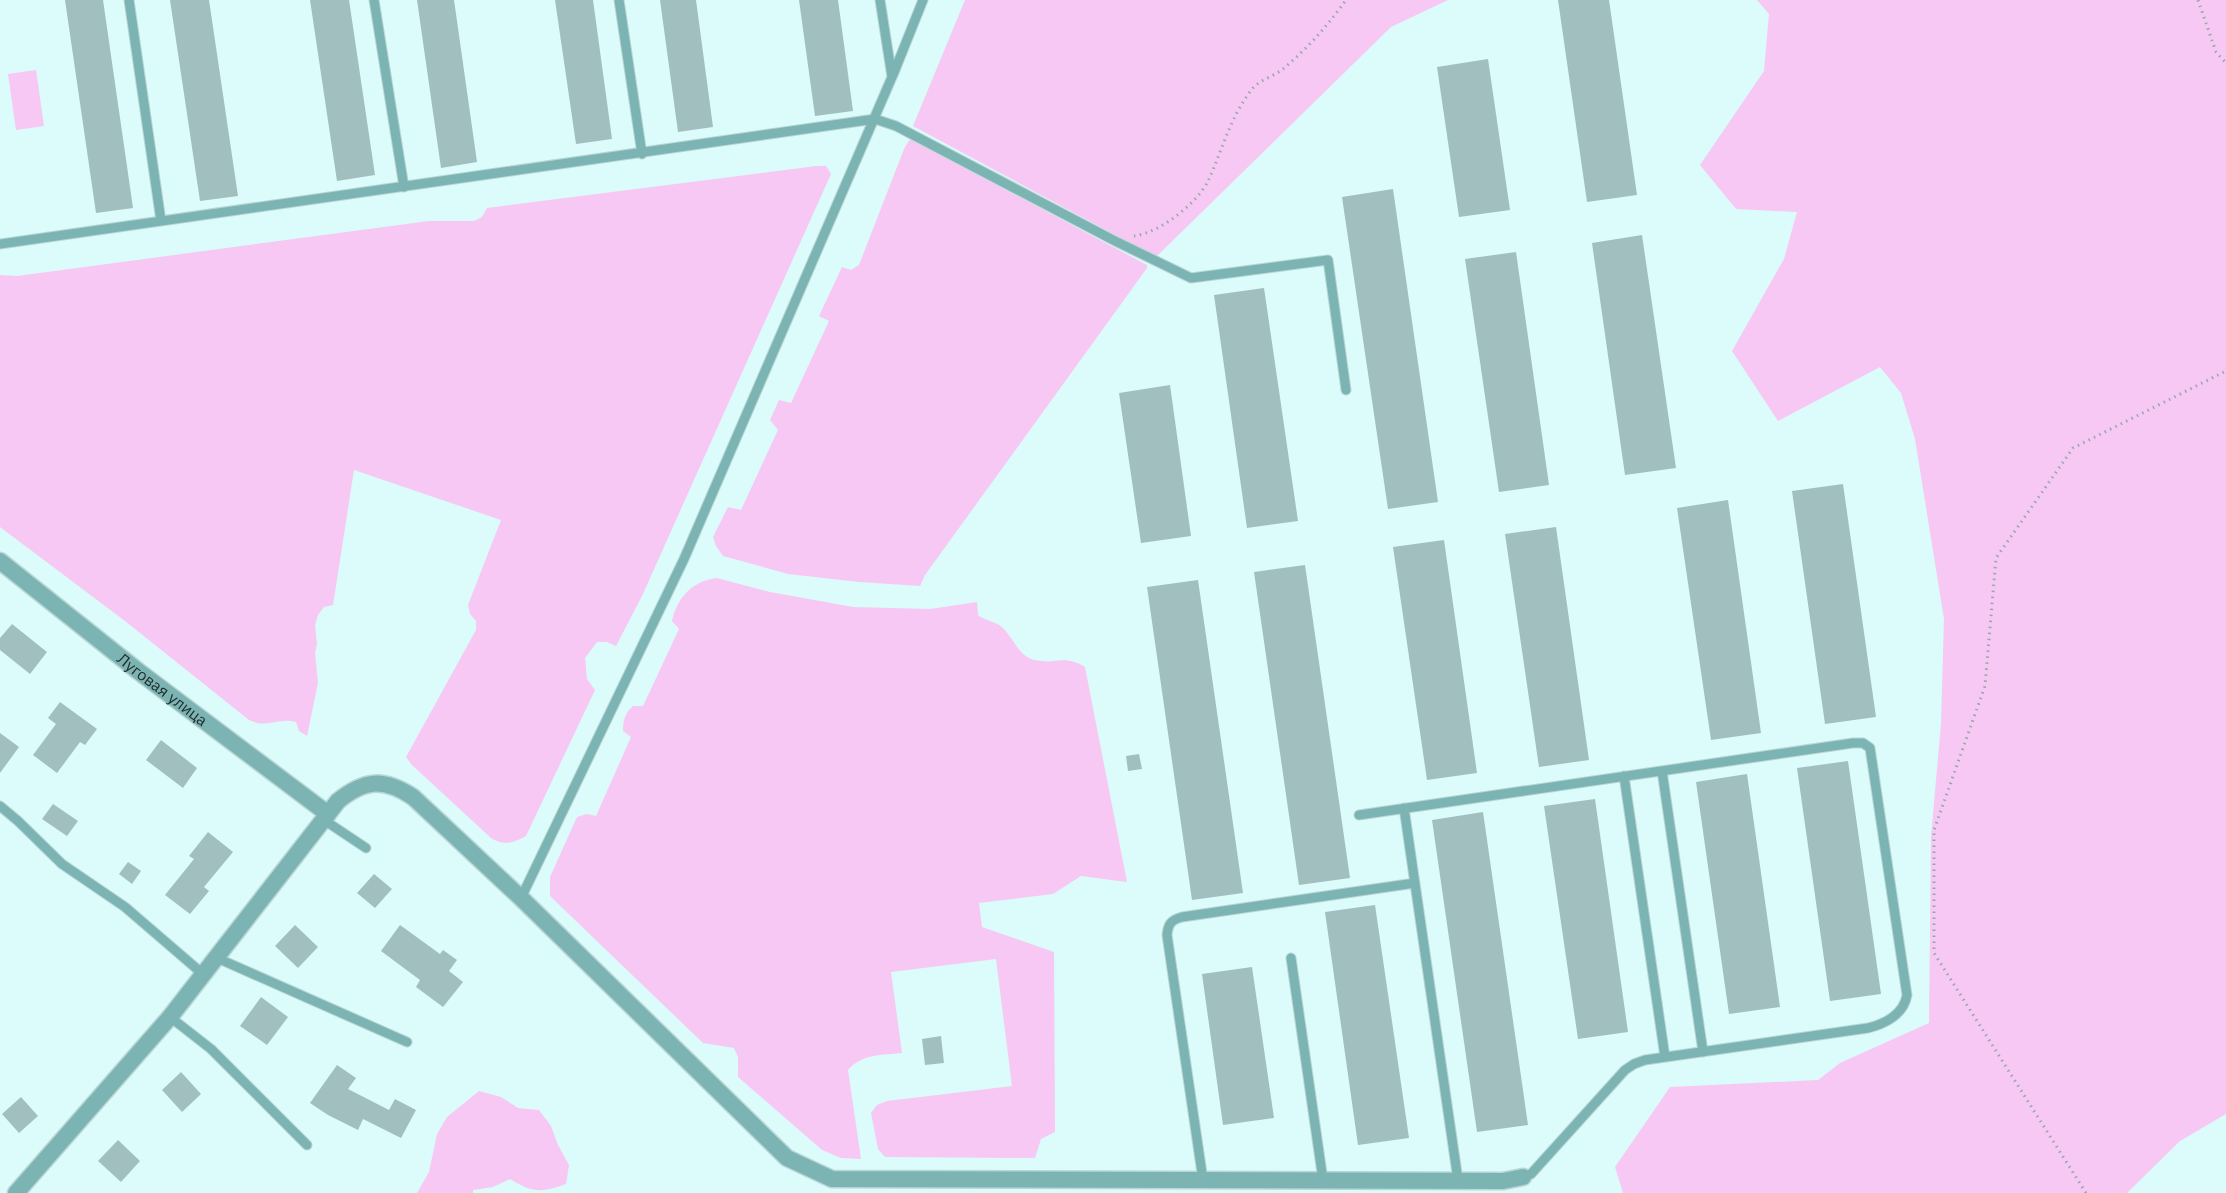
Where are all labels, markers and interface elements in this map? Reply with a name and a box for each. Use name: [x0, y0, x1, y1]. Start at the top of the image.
street label: Луговая улица: [113, 648, 212, 730]

